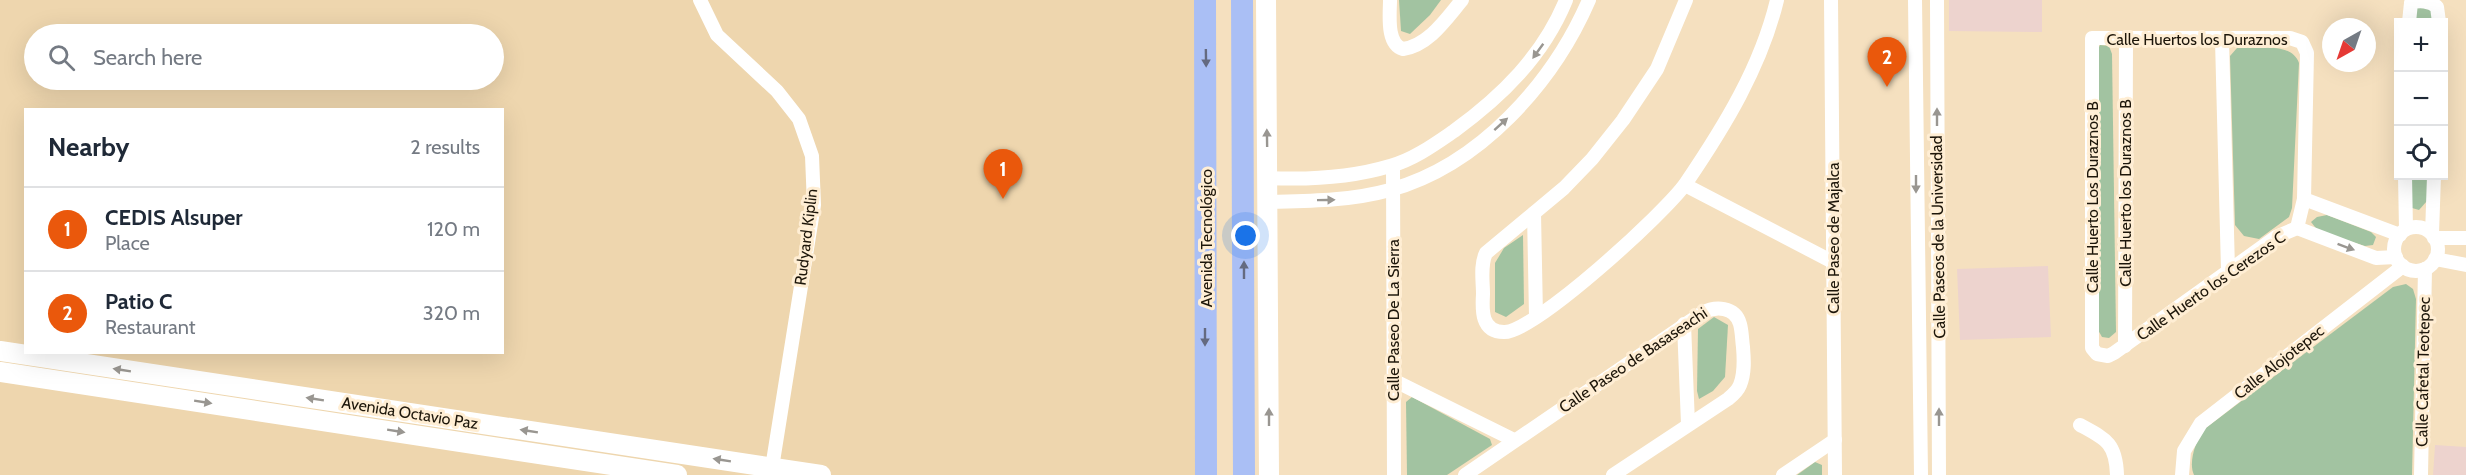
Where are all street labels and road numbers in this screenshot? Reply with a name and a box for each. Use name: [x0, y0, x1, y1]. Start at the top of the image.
street label: Calle Huertos los Duraznos: [2106, 30, 2288, 49]
street label: Calle Huerto los Duraznos B: [2116, 99, 2135, 287]
street label: Calle Huerto Los Duraznos B: [2083, 101, 2102, 293]
street label: Calle Paseos de la Universidad: [1927, 135, 1949, 339]
street label: Calle Paseo de Majalca: [1824, 162, 1843, 314]
street label: Avenida Tecnológico: [1197, 169, 1216, 307]
street label: Rudyard Kiplin: [791, 187, 821, 287]
street label: Calle Huerto los Cerezos C: [2133, 227, 2289, 345]
street label: Calle Paseo De La Sierra: [1384, 239, 1403, 401]
street label: Calle Cafetal Teotepec: [2412, 297, 2434, 447]
street label: Calle Paseo de Basaseachi: [1555, 303, 1711, 417]
street label: Calle Alojotepec: [2230, 321, 2328, 403]
street label: Avenida Octavio Paz: [340, 393, 480, 433]

